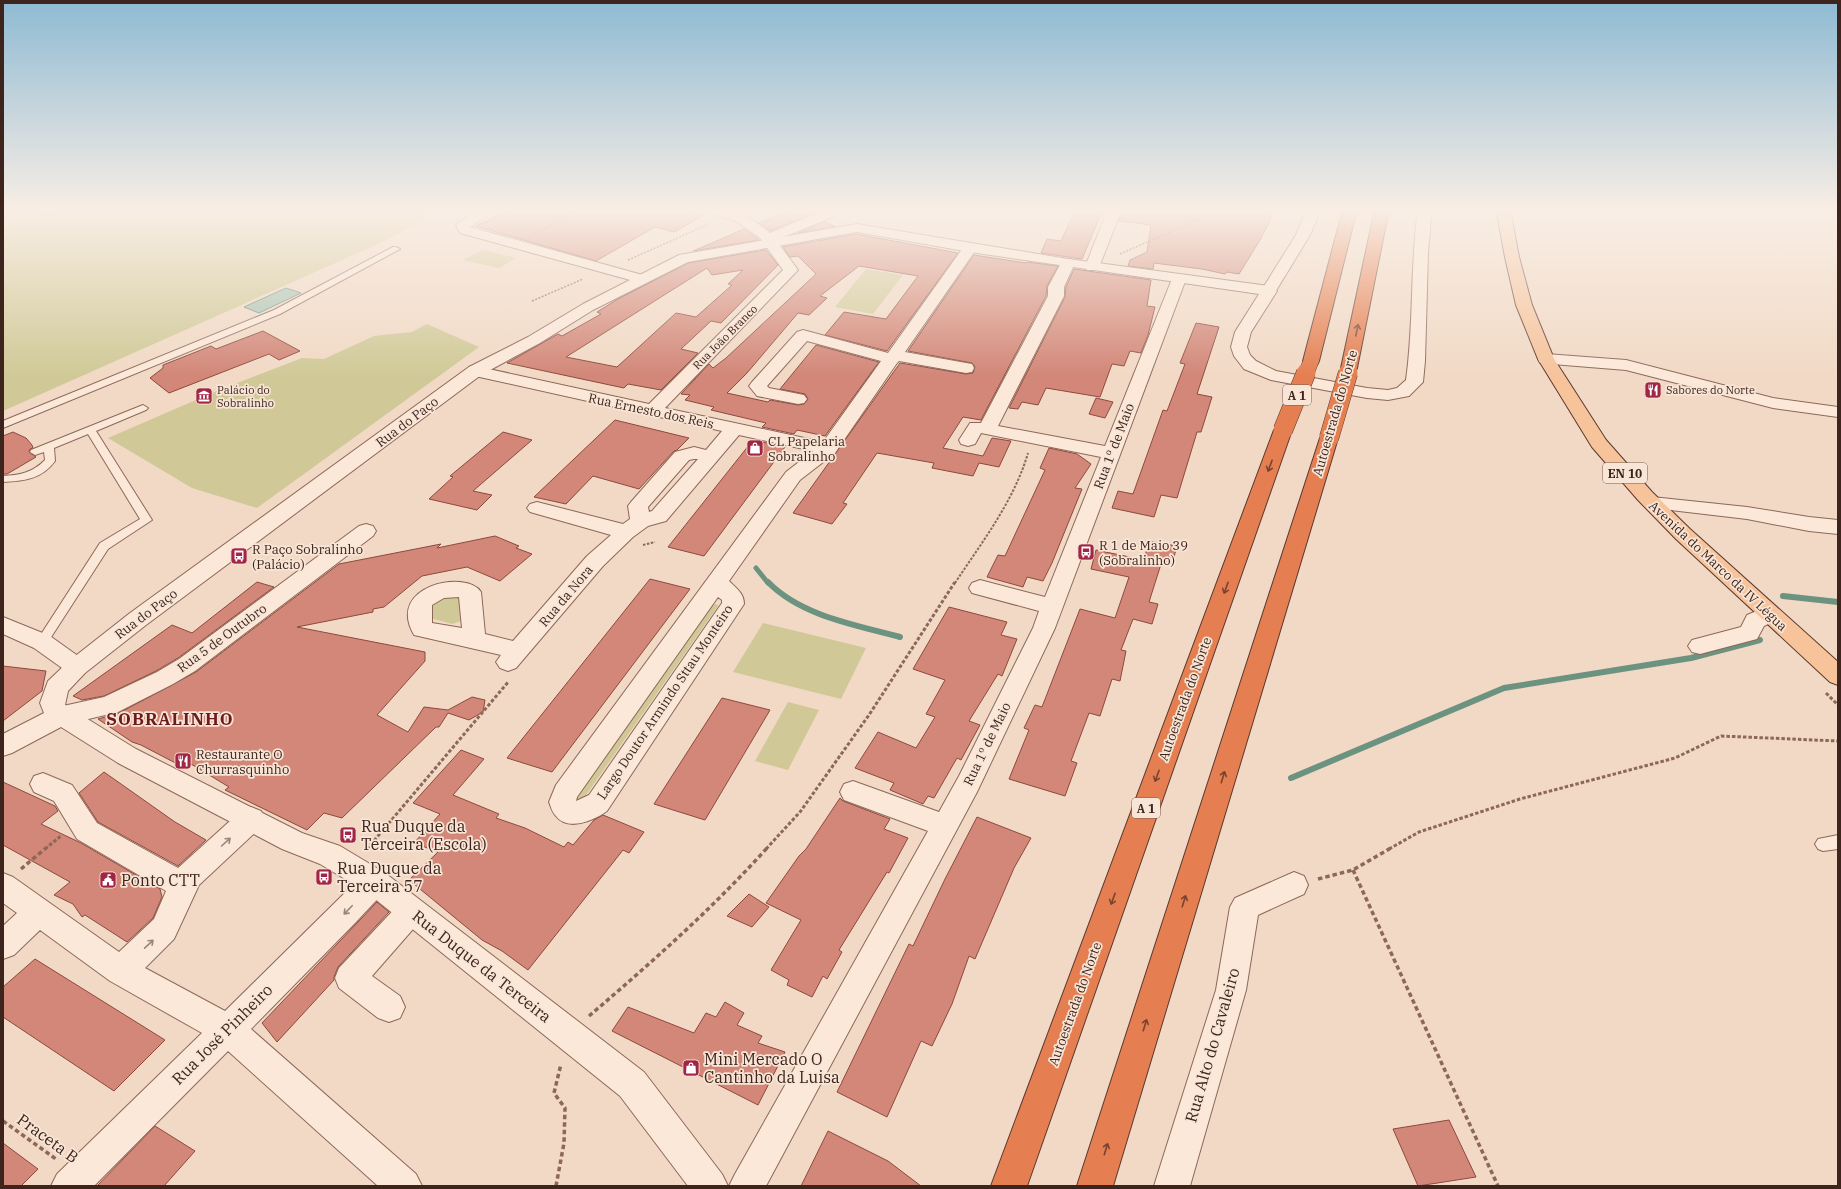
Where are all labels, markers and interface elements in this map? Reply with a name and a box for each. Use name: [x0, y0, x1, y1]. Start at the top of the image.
street label: Rua João Branco: [690, 302, 760, 372]
one-way arrow: [1354, 324, 1362, 337]
street label: Autoestrada do Norte: [1309, 348, 1361, 478]
restaurant icon: Sabores do Norte: [1643, 380, 1663, 400]
place label: Palácio do Sobralinho: [217, 383, 274, 410]
place label: Sabores do Norte: [1666, 383, 1755, 397]
road number: A 1: [1283, 385, 1311, 405]
museum icon: Palácio do Sobralinho: [194, 386, 214, 406]
street label: Rua Ernesto dos Reis: [587, 389, 715, 433]
street label: Rua do Paço: [372, 393, 442, 451]
street label: Rua 1º de Maio: [1090, 401, 1138, 491]
place label: CL Papelaria Sobralinho: [768, 433, 845, 465]
shop icon: CL Papelaria Sobralinho: [745, 438, 765, 458]
one-way arrow: [1266, 460, 1273, 473]
road number: EN 10: [1603, 463, 1647, 483]
street label: Avenida do Marco da IV Légua: [1645, 497, 1791, 635]
place label: R 1 de Maio 39 (Sobralinho): [1099, 537, 1188, 569]
place label: R Paço Sobralinho (Palácio): [252, 541, 363, 573]
bus stop icon: R 1 de Maio 39 (Sobralinho): [1076, 542, 1096, 562]
bus stop icon: R Paço Sobralinho (Palácio): [229, 546, 249, 566]
street label: Rua da Nora: [535, 562, 597, 630]
one-way arrow: [1221, 582, 1229, 594]
street label: Rua do Paço: [111, 585, 181, 643]
street label: Rua 5 de Outubro: [174, 600, 270, 676]
street label: Largo Doutor Armindo Sttau Monteiro: [593, 601, 737, 803]
street label: Autoestrada do Norte: [1155, 635, 1215, 763]
street label: Rua 1º de Maio: [959, 700, 1015, 788]
district label: SOBRALINHO: [106, 708, 234, 730]
place label: Restaurante O Churrasquinho: [196, 746, 289, 778]
restaurant icon: Restaurante O Churrasquinho: [173, 751, 193, 771]
one-way arrow: [1153, 770, 1161, 782]
one-way arrow: [1220, 770, 1227, 783]
road number: A 1: [1132, 798, 1160, 818]
place label: Rua Duque da Terceira (Escola): [361, 816, 487, 854]
bus stop icon: Rua Duque da Terceira (Escola): [338, 825, 358, 845]
one-way arrow: [221, 837, 231, 847]
place label: Rua Duque da Terceira 57: [337, 858, 442, 896]
bus stop icon: Rua Duque da Terceira 57: [314, 867, 334, 887]
public building icon: Ponto CTT: [98, 870, 118, 890]
place label: Ponto CTT: [121, 870, 200, 890]
one-way arrow: [1109, 892, 1116, 905]
one-way arrow: [1181, 894, 1188, 907]
one-way arrow: [343, 905, 353, 915]
street label: Rua Duque da Terceira: [408, 905, 556, 1027]
one-way arrow: [144, 940, 154, 949]
street label: Autoestrada do Norte: [1045, 940, 1105, 1068]
street label: Rua Alto do Cavaleiro: [1180, 965, 1244, 1125]
street label: Rua José Pinheiro: [167, 979, 277, 1089]
one-way arrow: [1142, 1018, 1149, 1031]
place label: Mini Mercado O Cantinho da Luisa: [704, 1049, 840, 1087]
shop icon: Mini Mercado O Cantinho da Luisa: [681, 1058, 701, 1078]
street label: Praceta B: [13, 1109, 83, 1167]
one-way arrow: [1103, 1143, 1111, 1155]

